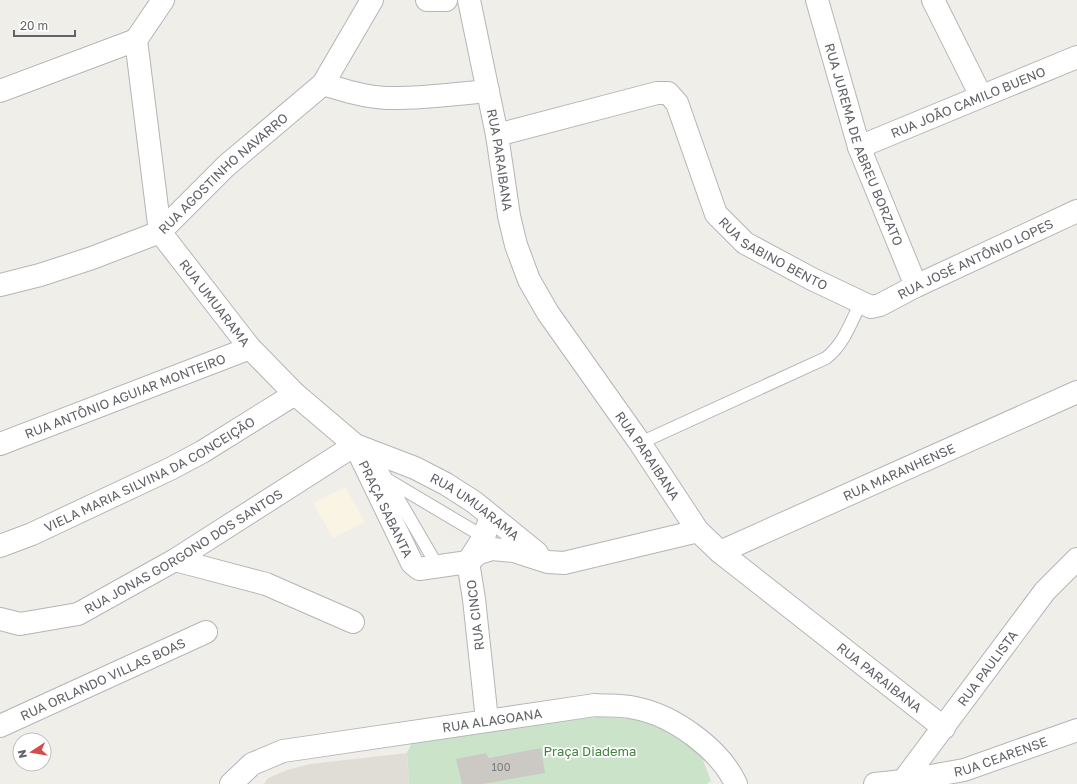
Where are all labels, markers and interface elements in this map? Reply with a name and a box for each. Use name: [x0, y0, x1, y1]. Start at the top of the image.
scale bar: [14, 12, 75, 38]
text: 20 m: [20, 18, 48, 33]
street label: RUA JUREMA DE ABREU BORZATO: [822, 41, 907, 248]
street label: RUA JOÃO CAMILO BUENO: [888, 63, 1048, 141]
street label: RUA PARAIBANA: [484, 107, 516, 212]
street label: RUA AGOSTINHO NAVARRO: [155, 109, 291, 237]
street label: RUA SABINO BENTO: [716, 214, 830, 293]
street label: RUA JOSÉ ANTÔNIO LOPES: [895, 215, 1056, 302]
street label: RUA UMUARAMA: [176, 256, 254, 350]
street label: RUA ANTÔNIO AGUIAR MONTEIRO: [22, 350, 228, 442]
street label: RUA PARAIBANA: [612, 408, 683, 503]
street label: VIELA MARIA SILVINA DA CONCEIÇÃO: [41, 413, 258, 535]
street label: RUA MARANHENSE: [840, 440, 957, 504]
street label: PRAÇA SABANTA: [356, 458, 416, 560]
street label: RUA UMUARAMA: [428, 469, 523, 544]
street label: RUA JONAS GORGONO DOS SANTOS: [81, 485, 285, 617]
street label: RUA CINCO: [463, 579, 487, 651]
street label: RUA PAULISTA: [954, 627, 1021, 709]
street label: RUA ORLANDO VILLAS BOAS: [18, 634, 188, 724]
street label: RUA PARAIBANA: [834, 639, 925, 716]
street label: RUA ALAGOANA: [441, 705, 543, 735]
north arrow: [12, 732, 52, 772]
street label: RUA CEARENSE: [952, 733, 1050, 780]
park label: Praça Diadema: [544, 743, 636, 759]
text: N: [15, 749, 29, 760]
house number: 100: [492, 760, 511, 773]

